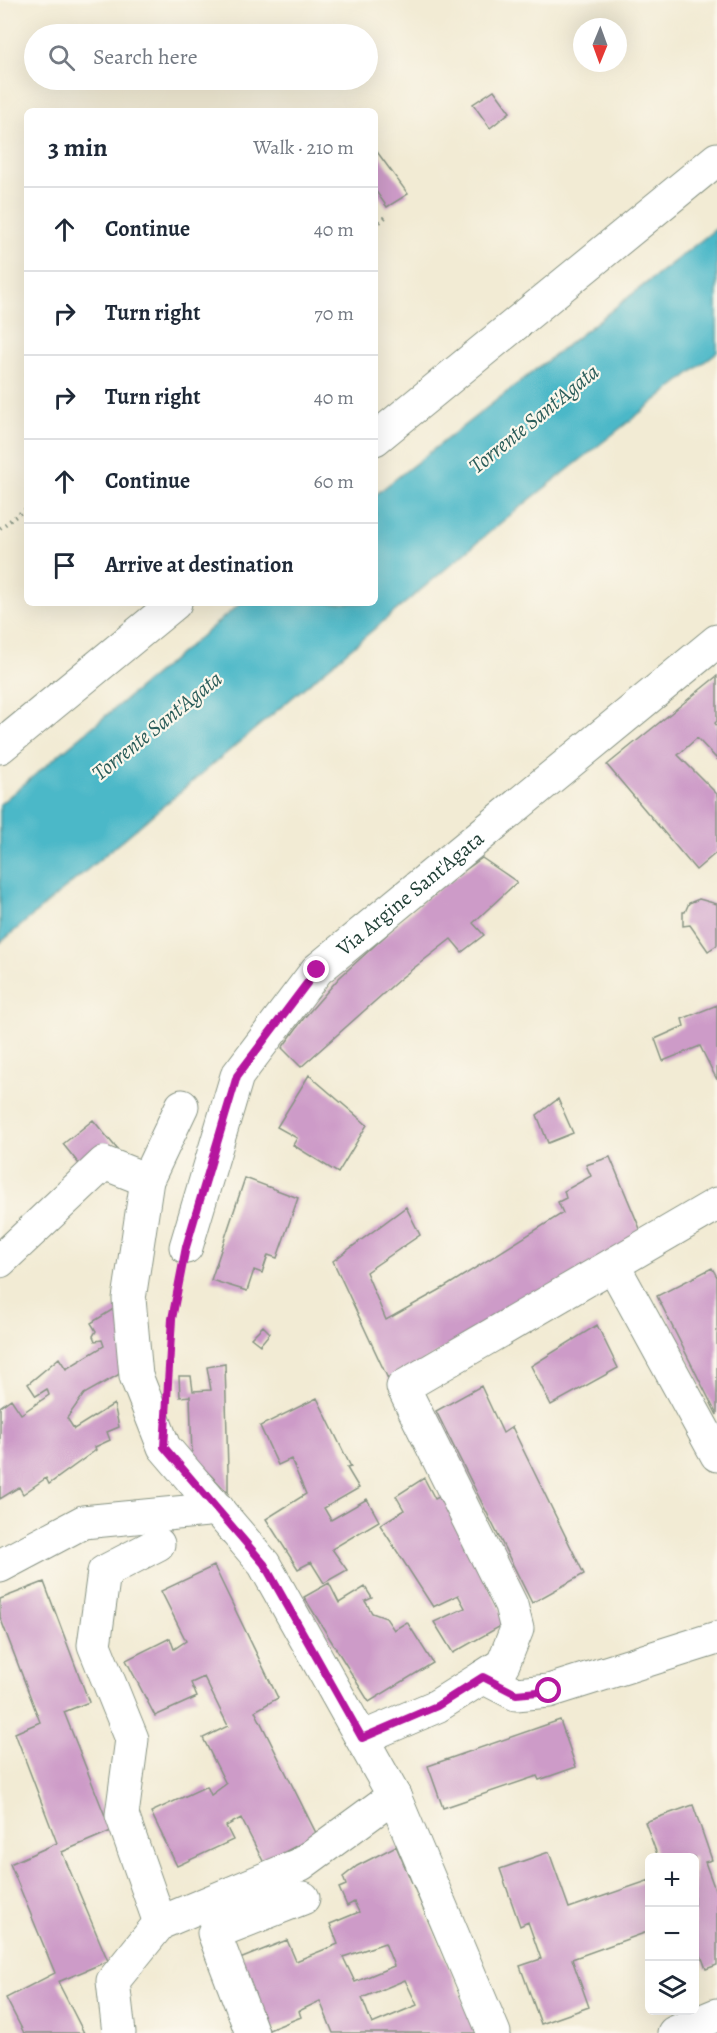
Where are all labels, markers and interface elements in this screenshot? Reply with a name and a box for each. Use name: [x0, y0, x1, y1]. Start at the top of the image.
north arrow: [573, 18, 627, 72]
search box: [24, 24, 378, 90]
icon: search: [45, 41, 78, 74]
text: Search here: [93, 42, 198, 72]
text: 3 min: [48, 130, 108, 165]
text: Walk · 210 m: [253, 134, 354, 161]
icon: ahead: [48, 213, 81, 246]
text: Continue: [105, 214, 190, 244]
text: 40 m: [314, 216, 354, 243]
icon: right: [48, 297, 81, 330]
text: Turn right: [105, 298, 201, 328]
text: 70 m: [314, 300, 354, 327]
water label: Torrente Sant'Agata: [463, 357, 605, 481]
icon: right: [48, 381, 81, 414]
text: Turn right: [105, 382, 201, 412]
text: 40 m: [314, 384, 354, 411]
icon: ahead: [48, 465, 81, 498]
text: Continue: [105, 466, 190, 496]
text: 60 m: [314, 468, 354, 495]
icon: arrive: [48, 549, 81, 582]
text: Arrive at destination: [105, 550, 294, 580]
water label: Torrente Sant'Agata: [86, 664, 228, 788]
street label: Via Argine Sant'Agata: [330, 824, 490, 963]
route end: [303, 956, 329, 982]
route start: [535, 1677, 561, 1703]
map controls: [645, 1853, 699, 2015]
button: +: [645, 1853, 699, 1907]
button: −: [645, 1907, 699, 1961]
button: layers: [645, 1961, 699, 2015]

